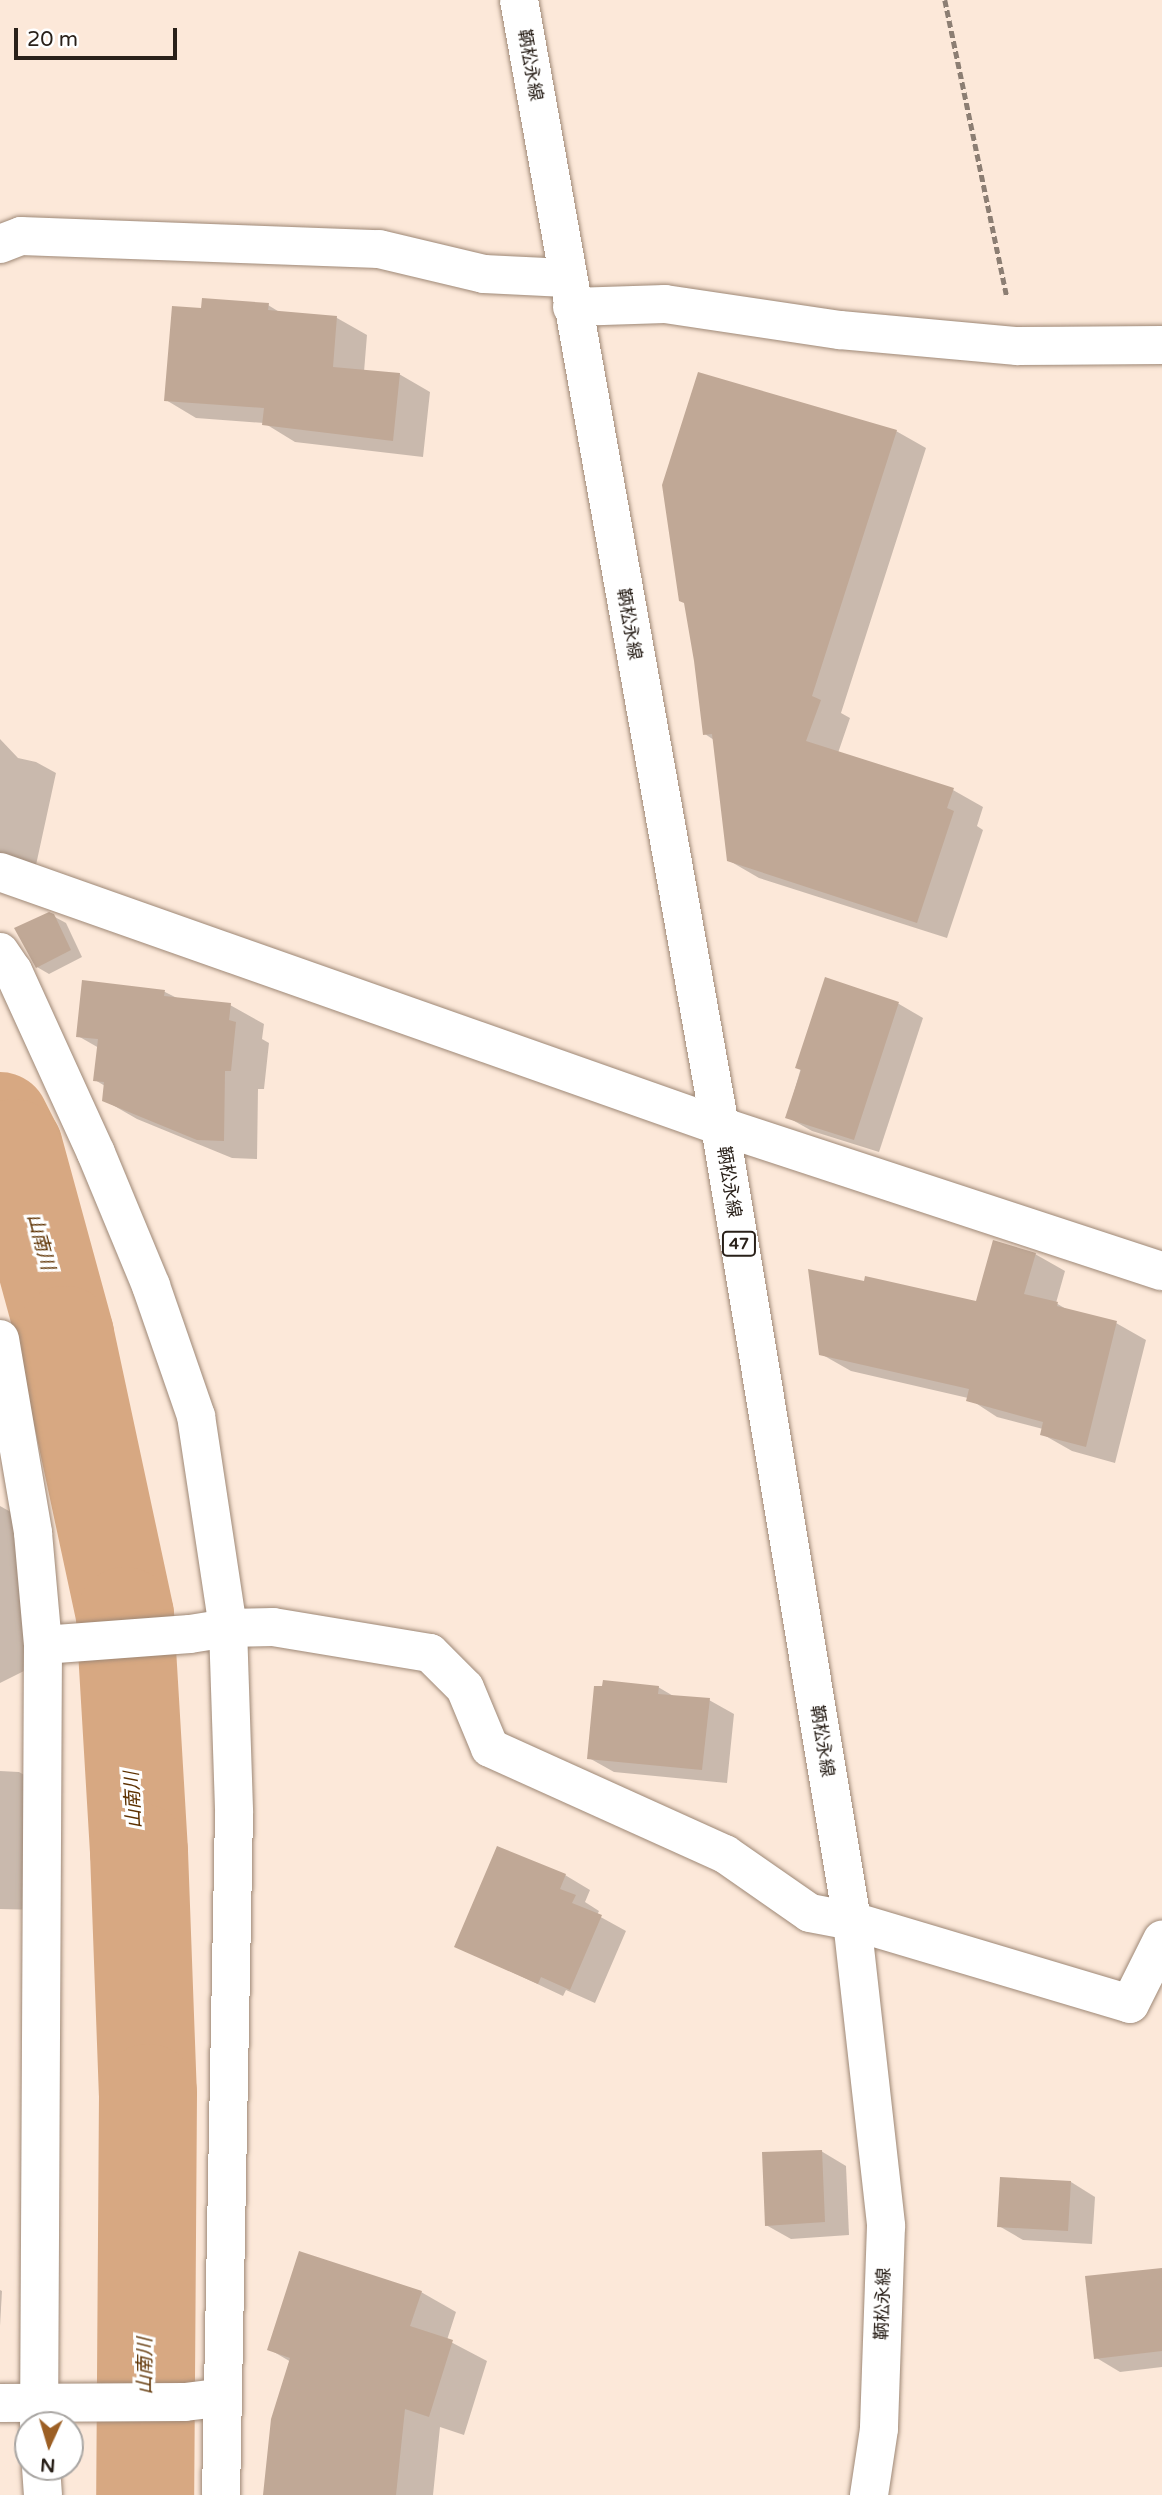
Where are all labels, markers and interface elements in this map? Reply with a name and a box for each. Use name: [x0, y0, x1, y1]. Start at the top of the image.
scale bar: [18, 14, 180, 58]
text: 20 m: [27, 27, 78, 52]
street label: 鞆松永線: [513, 28, 547, 102]
street label: 鞆松永線: [612, 587, 646, 661]
street label: 鞆松永線: [713, 1145, 745, 1219]
water label: 山南川: [22, 1212, 58, 1272]
road number: 47: [722, 1232, 756, 1256]
street label: 鞆松永線: [806, 1704, 838, 1778]
water label: 山南川: [121, 1771, 147, 1829]
street label: 鞆松永線: [871, 2268, 895, 2340]
water label: 山南川: [135, 2338, 157, 2394]
north arrow: [14, 2411, 84, 2481]
text: N: [39, 2453, 56, 2476]

